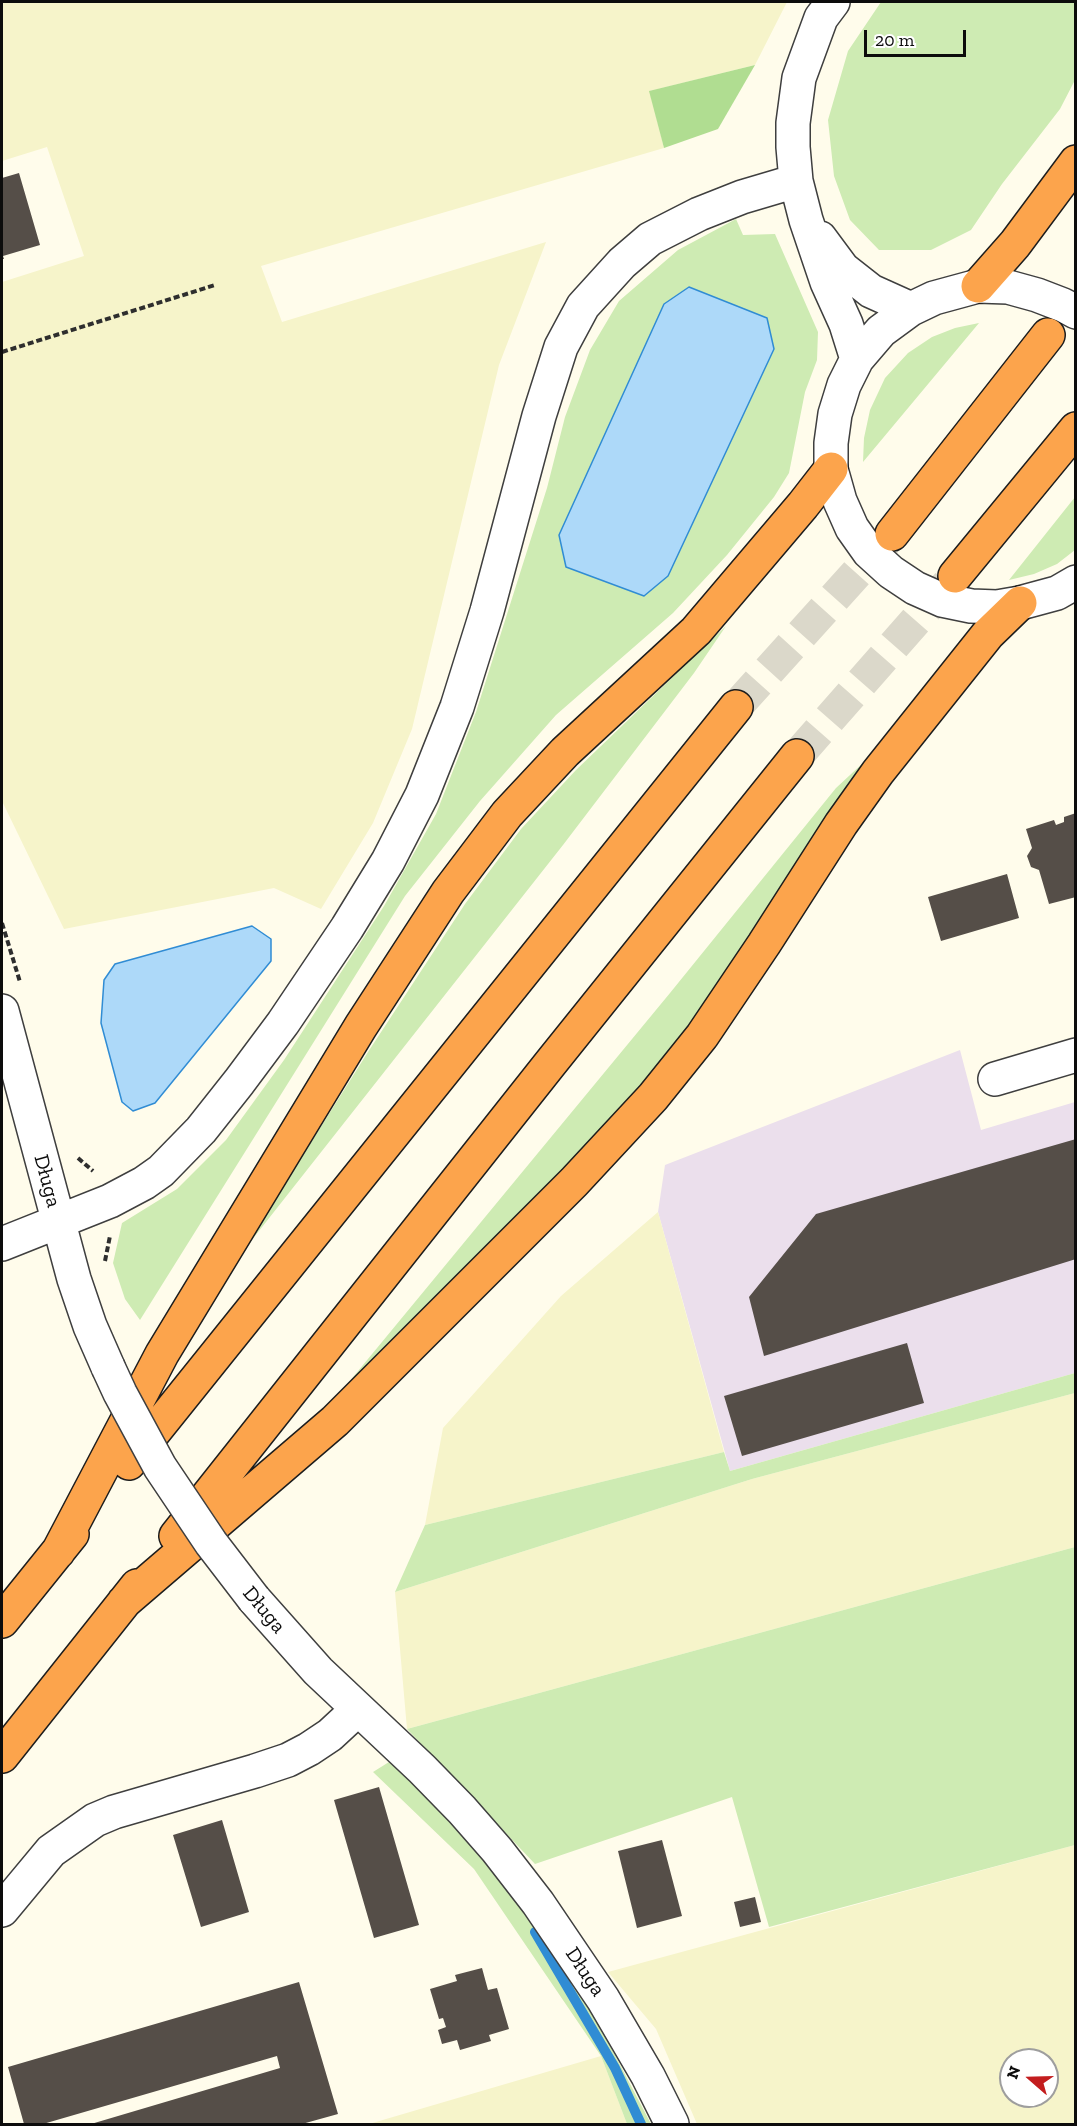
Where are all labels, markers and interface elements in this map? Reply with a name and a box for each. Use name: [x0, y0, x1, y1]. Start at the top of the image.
scale bar: [867, 18, 969, 56]
text: 20 m: [875, 29, 914, 51]
street label: Długa: [28, 1152, 66, 1210]
street label: Długa: [237, 1581, 291, 1639]
street label: Długa: [560, 1943, 610, 2001]
north arrow: [999, 2048, 1059, 2108]
text: N: [1002, 2063, 1025, 2081]

